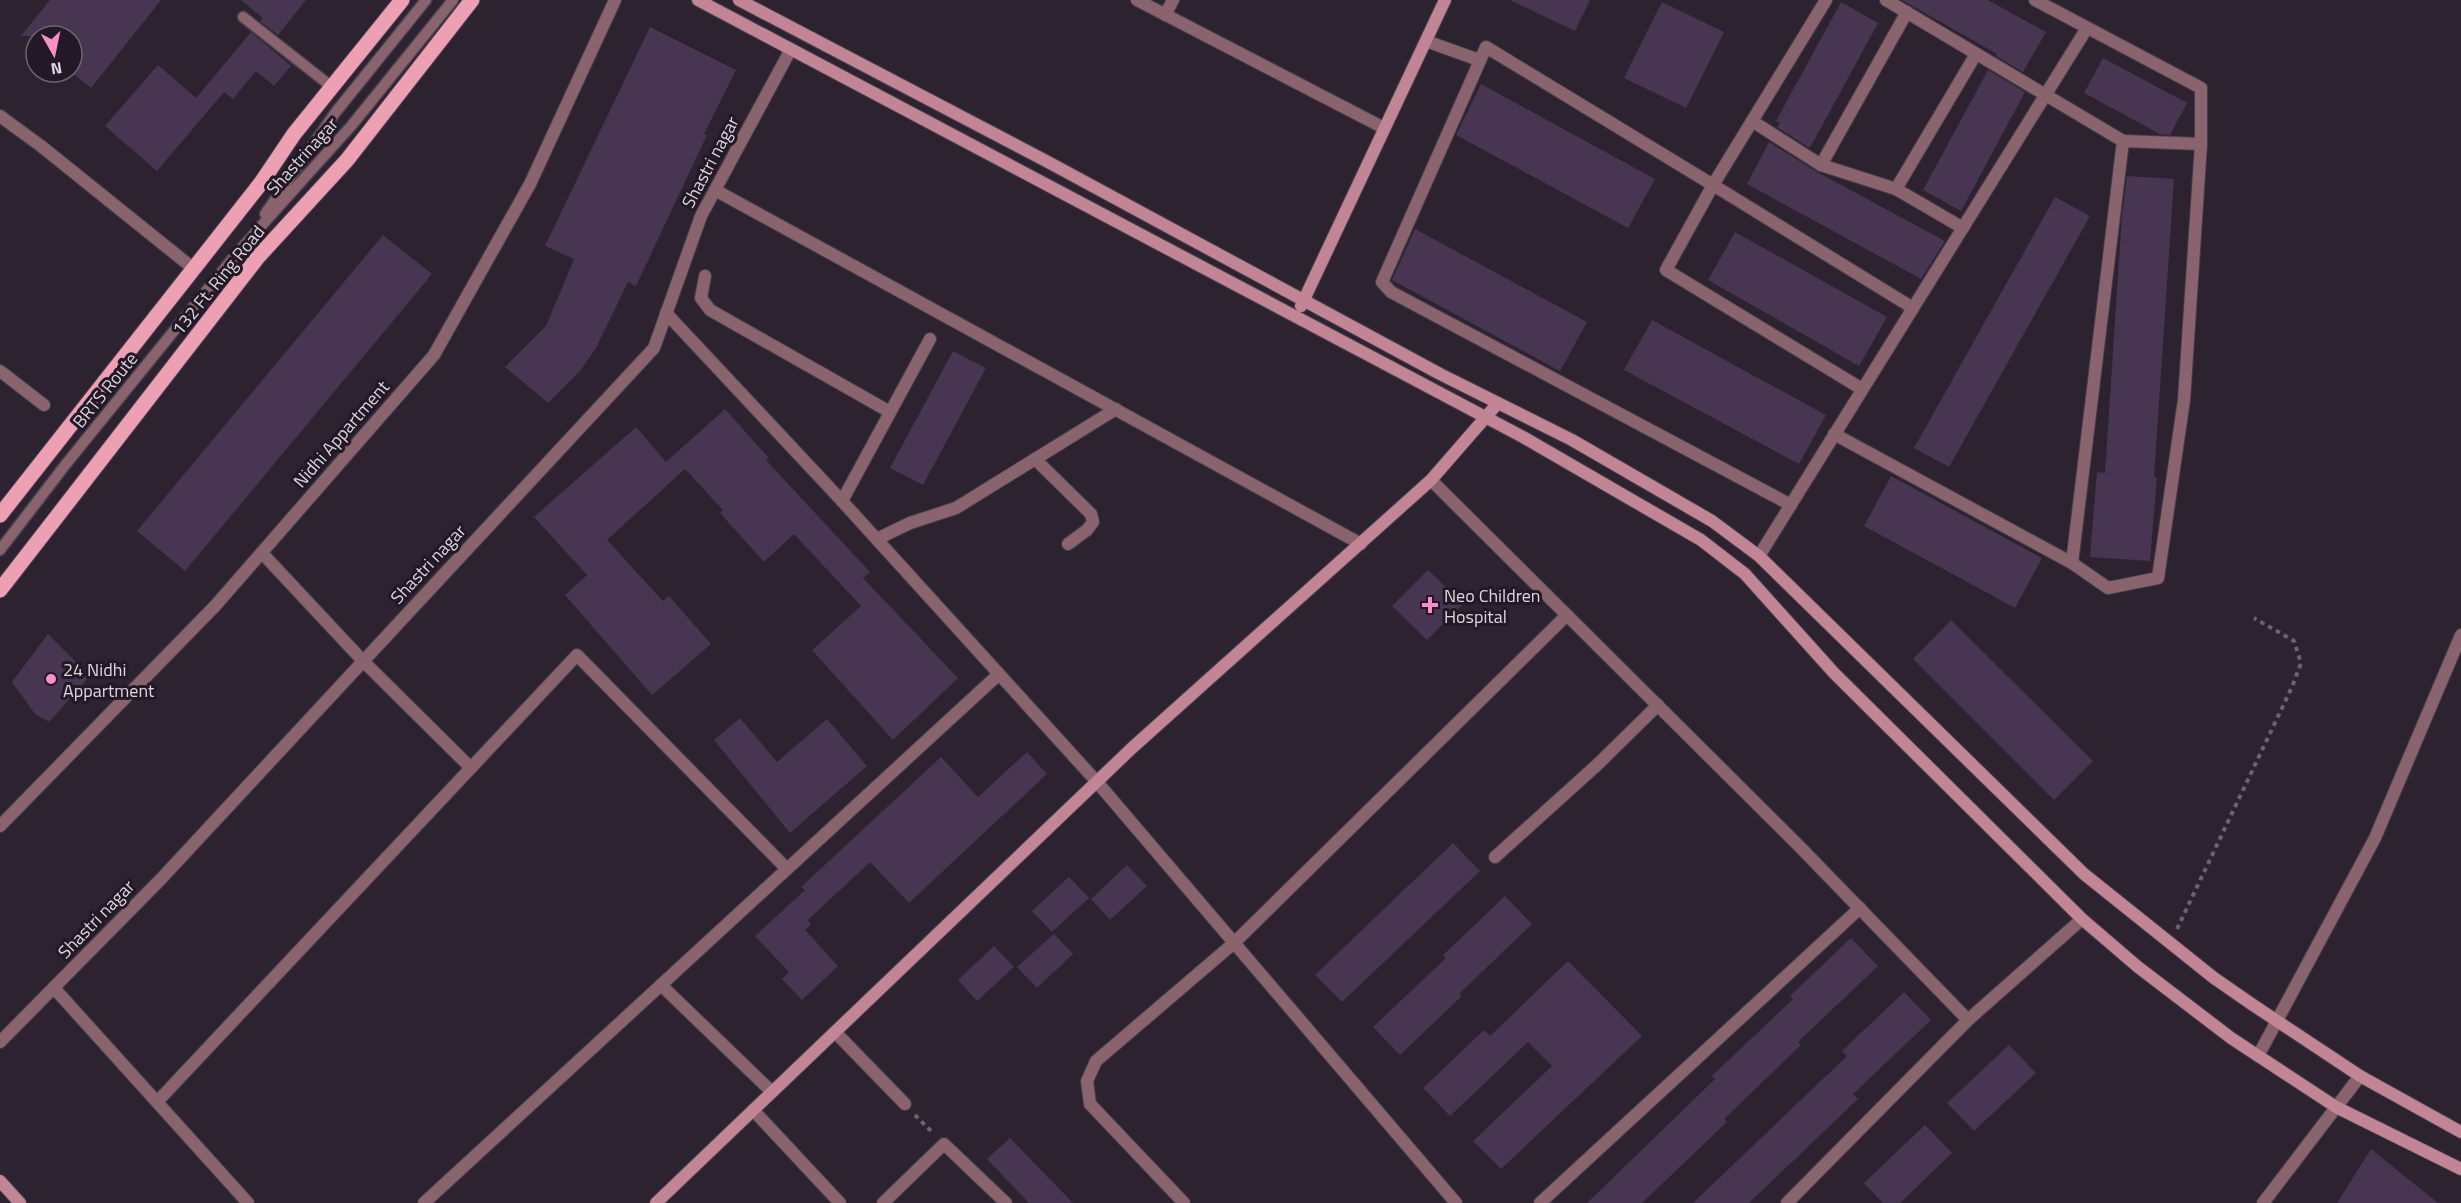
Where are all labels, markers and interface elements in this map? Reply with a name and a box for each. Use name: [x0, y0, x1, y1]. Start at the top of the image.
north arrow: [24, 24, 84, 84]
text: N: [49, 56, 64, 82]
street label: Shastrinagar: [260, 111, 344, 201]
street label: Shastri nagar: [675, 111, 745, 213]
street label: 132 Ft. Ring Road: [165, 219, 271, 341]
street label: BRTS Route: [66, 346, 144, 434]
street label: Nidhi Appartment: [287, 374, 396, 494]
street label: Shastri nagar: [384, 518, 472, 610]
place label: Neo Children Hospital: [1444, 582, 1541, 630]
marker: Neo Children Hospital: [1421, 596, 1439, 614]
place label: 24 Nidhi Appartment: [63, 656, 155, 704]
marker: 24 Nidhi Appartment: [44, 672, 58, 686]
street label: Shastri nagar: [51, 873, 141, 965]

